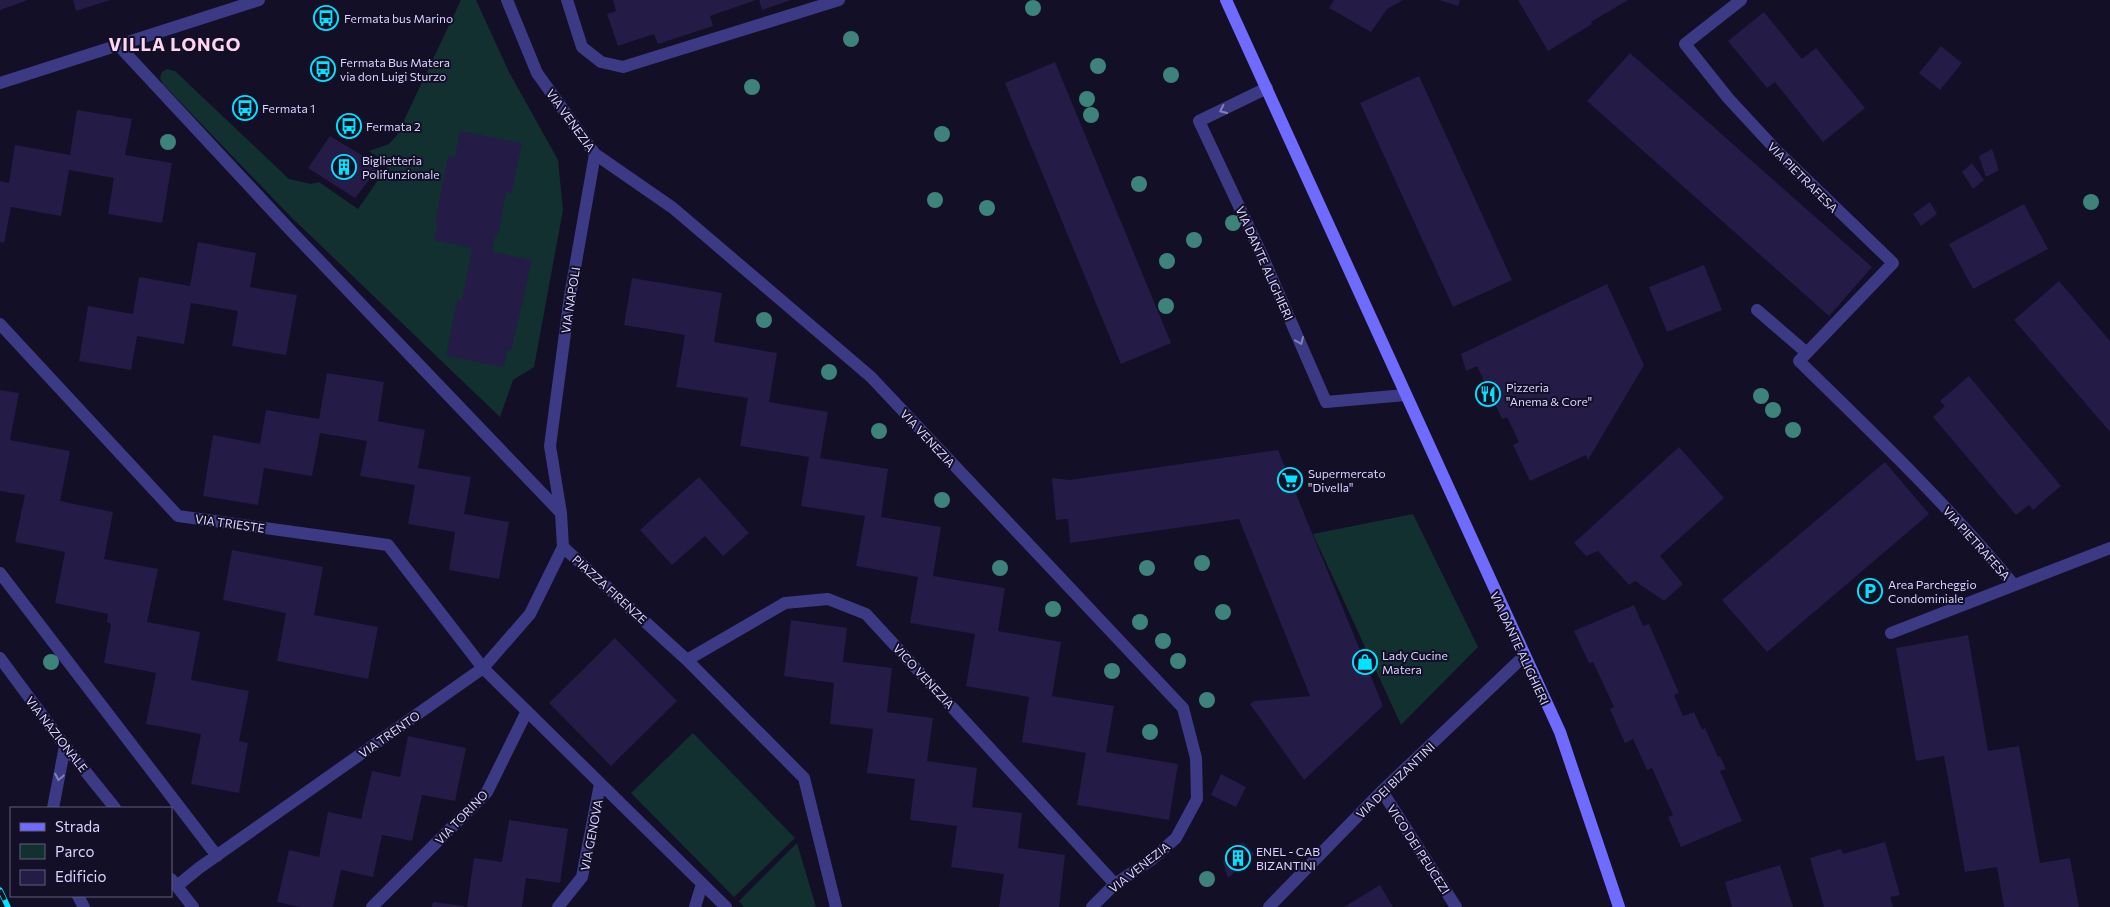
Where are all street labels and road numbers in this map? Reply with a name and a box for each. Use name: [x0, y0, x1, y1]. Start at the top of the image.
street label: VIA VENEZIA: [544, 86, 598, 154]
street label: VIA PIETRAFESA: [1765, 139, 1841, 215]
street label: VIA DANTE ALIGHIERI: [1234, 204, 1296, 322]
street label: VIA NAPOLI: [558, 266, 582, 334]
street label: VIA VENEZIA: [898, 406, 958, 470]
street label: VIA PIETRAFESA: [1941, 504, 2013, 582]
street label: VIA TRIESTE: [194, 511, 266, 535]
street label: PIAZZA FIRENZE: [570, 552, 650, 626]
street label: VIA DANTE ALIGHIERI: [1488, 589, 1552, 707]
street label: VICO VENEZIA: [891, 641, 957, 711]
street label: VIA NAZIONALE: [23, 693, 91, 775]
street label: VIA TRENTO: [356, 708, 422, 760]
street label: VIA DEI BIZANTINI: [1353, 739, 1437, 821]
street label: VIA TORINO: [432, 787, 490, 847]
street label: VIA GENOVA: [577, 798, 605, 872]
street label: VICO DEI PEUCEZI: [1385, 802, 1453, 896]
street label: VIA VENEZIA: [1106, 839, 1172, 895]

